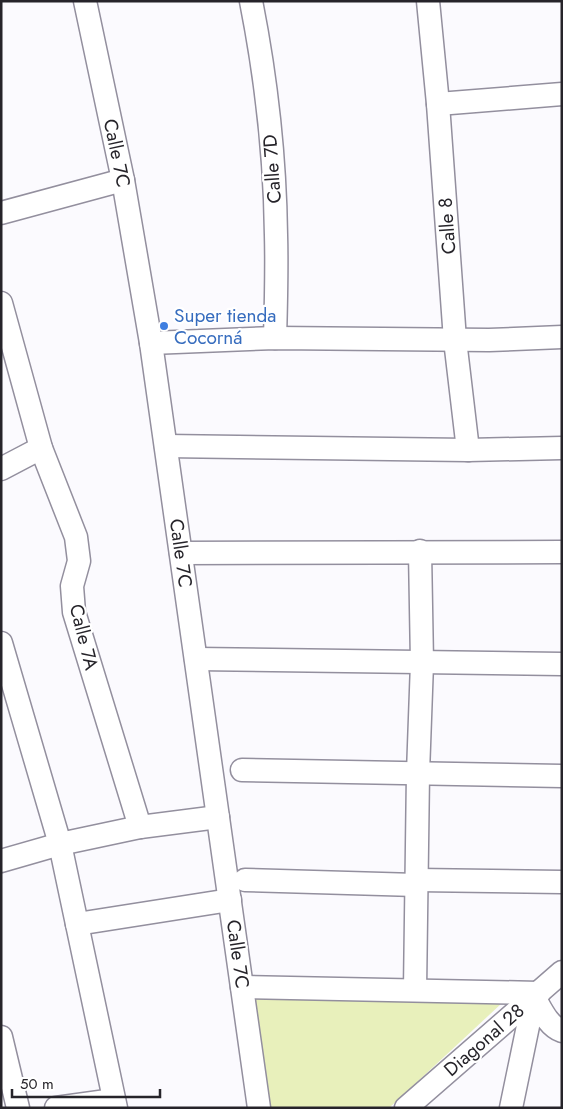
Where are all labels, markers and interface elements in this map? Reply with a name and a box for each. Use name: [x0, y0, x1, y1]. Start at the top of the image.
street label: Calle 7C: [97, 116, 137, 190]
street label: Calle 7D: [256, 133, 288, 204]
street label: Calle 8: [432, 197, 462, 255]
place label: Super tienda Cocorná: [174, 302, 276, 351]
marker: Super tienda Cocorná: [158, 320, 170, 332]
street label: Calle 7C: [163, 517, 199, 589]
street label: Calle 7A: [63, 601, 105, 673]
street label: Calle 7C: [220, 918, 256, 990]
street label: Diagonal 28: [438, 997, 530, 1083]
scale bar: [12, 1066, 160, 1098]
text: 50 m: [20, 1073, 54, 1095]

